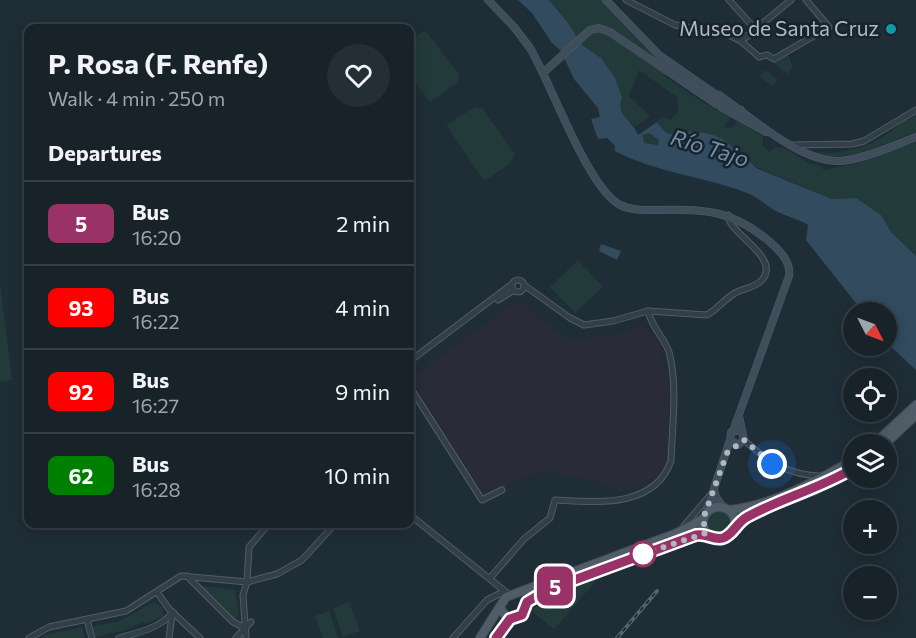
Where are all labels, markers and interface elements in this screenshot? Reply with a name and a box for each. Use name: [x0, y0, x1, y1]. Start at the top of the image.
place label: Museo de Santa Cruz: [679, 15, 879, 40]
marker: Museo de Santa Cruz: [884, 22, 898, 36]
button: heart: [327, 44, 390, 107]
text: P. Rosa (F. Renfe): [48, 46, 268, 80]
text: Walk · 4 min · 250 m: [48, 86, 225, 110]
water label: Río Tajo: [668, 123, 752, 172]
text: Departures: [48, 139, 162, 166]
text: Bus: [132, 198, 169, 225]
text: 2 min: [336, 210, 390, 237]
text: 5: [75, 211, 87, 236]
text: 16:20: [132, 225, 182, 249]
text: Bus: [132, 282, 169, 309]
text: 4 min: [335, 294, 390, 321]
text: 93: [68, 295, 94, 320]
north arrow: [843, 302, 897, 356]
map controls: [843, 302, 897, 620]
text: 16:22: [132, 309, 180, 333]
text: Bus: [132, 366, 169, 393]
button: locate: [843, 368, 897, 422]
text: 9 min: [335, 378, 390, 405]
text: 92: [69, 379, 93, 404]
text: 16:27: [132, 393, 179, 417]
button: layers: [843, 434, 897, 488]
your location: [757, 449, 787, 479]
text: Bus: [132, 450, 169, 477]
text: 10 min: [325, 462, 390, 489]
text: 62: [69, 463, 93, 488]
text: 16:28: [132, 477, 181, 501]
button: +: [843, 500, 897, 554]
unlabelled marker: [630, 541, 656, 567]
line badge: 5: [536, 566, 574, 606]
button: −: [843, 566, 897, 620]
text: 5: [549, 574, 561, 599]

